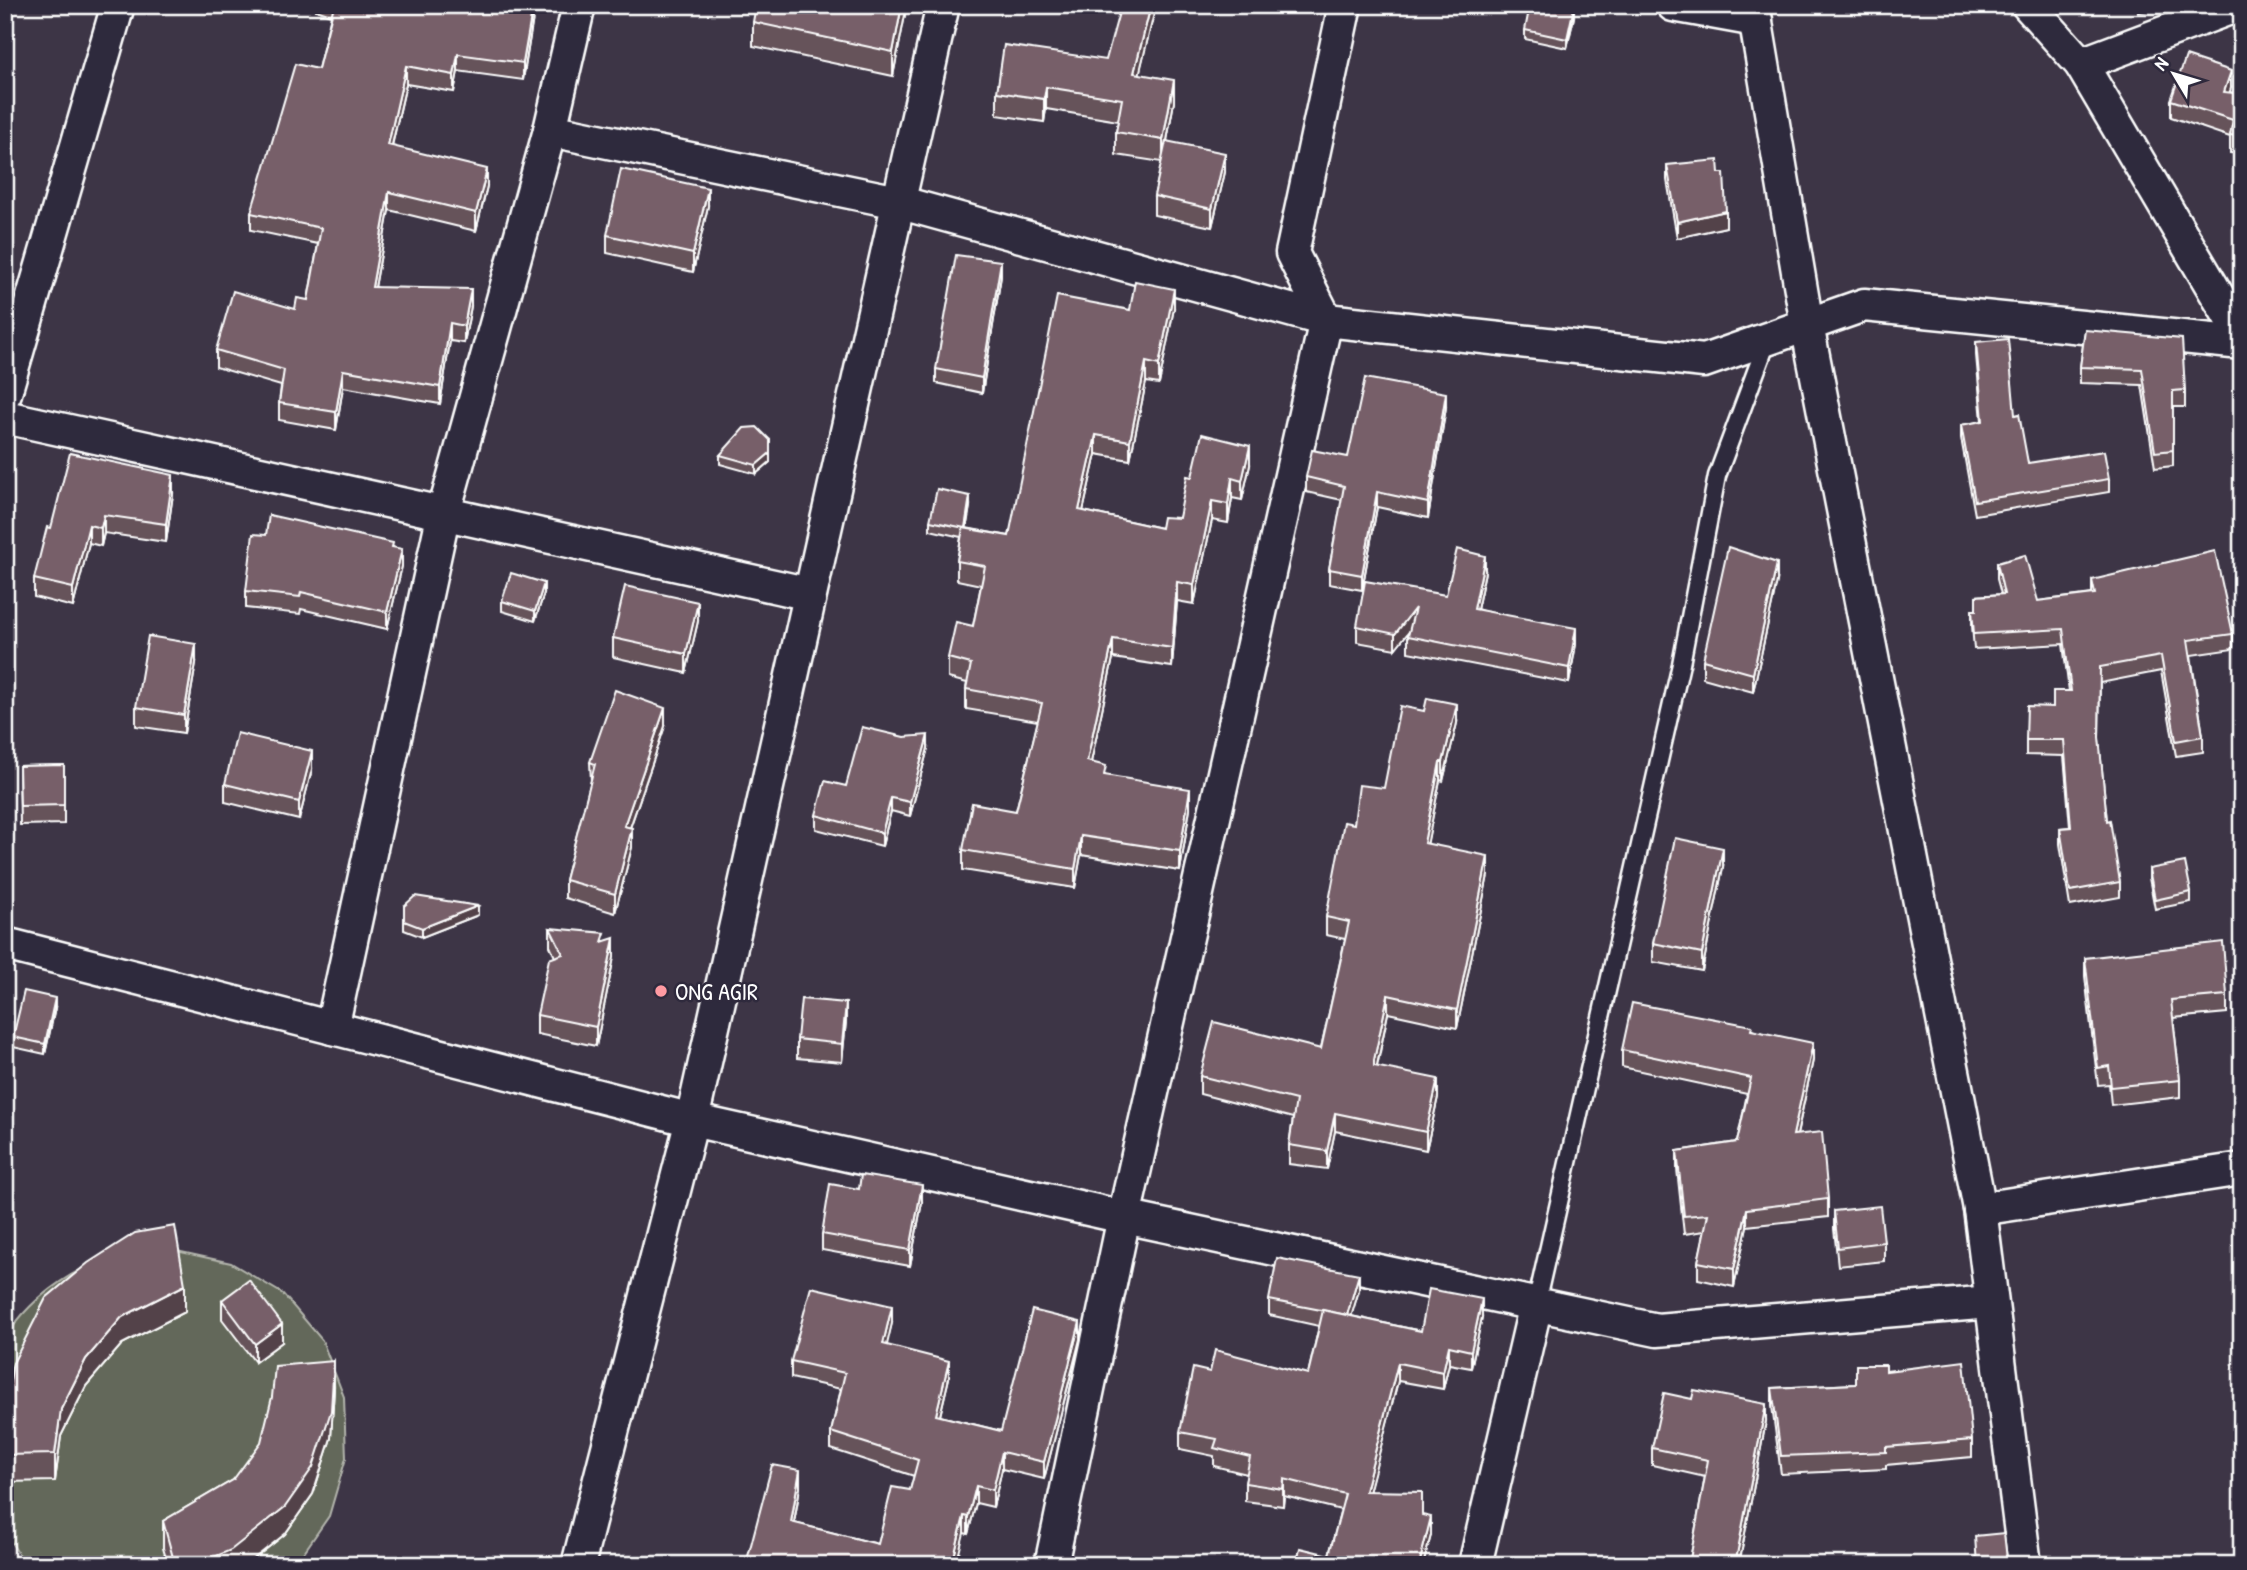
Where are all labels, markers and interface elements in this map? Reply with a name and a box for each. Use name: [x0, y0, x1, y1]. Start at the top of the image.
north arrow: [2138, 38, 2208, 108]
text: N: [2147, 52, 2174, 76]
place label: ONG AGIR: [675, 975, 758, 1007]
marker: ONG AGIR: [653, 983, 669, 999]

